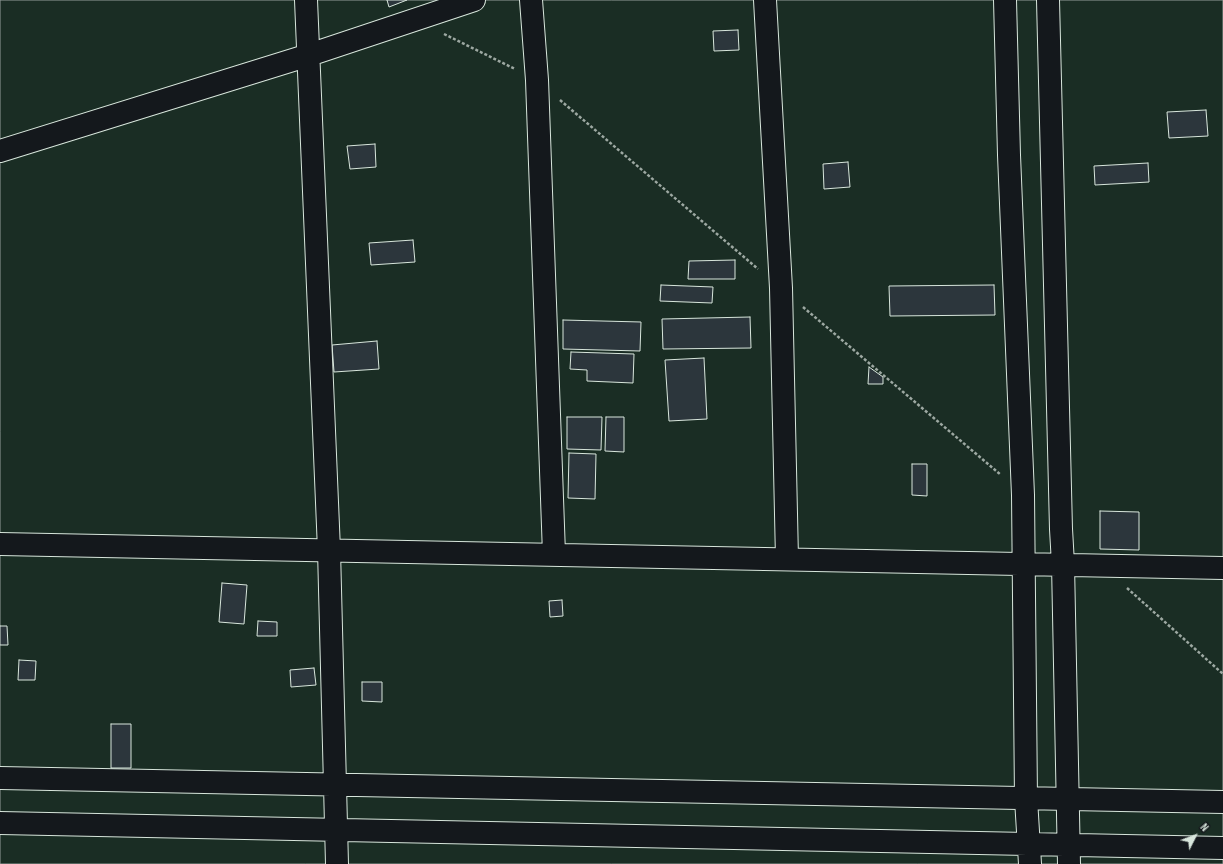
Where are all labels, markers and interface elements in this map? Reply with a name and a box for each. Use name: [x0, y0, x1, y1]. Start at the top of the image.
north arrow: [1175, 816, 1215, 856]
text: N: [1197, 821, 1211, 834]

